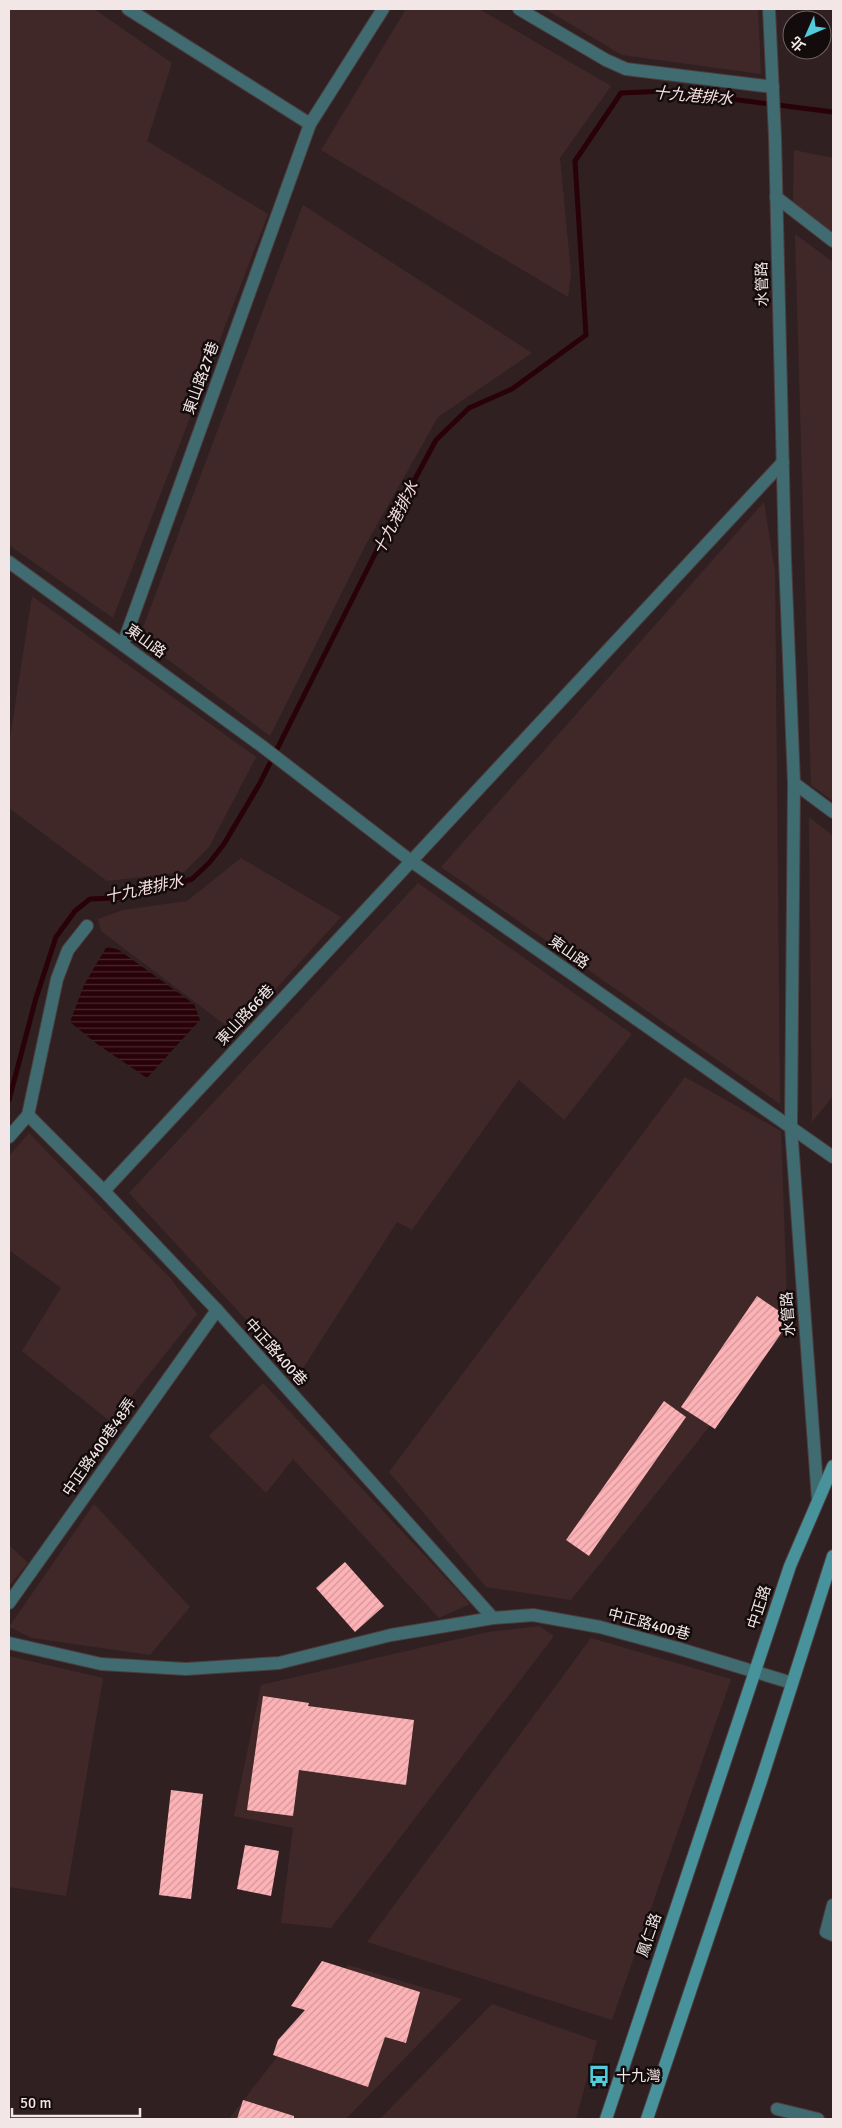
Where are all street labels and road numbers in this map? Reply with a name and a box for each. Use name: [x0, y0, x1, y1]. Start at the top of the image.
street label: 水管路: [753, 261, 771, 307]
street label: 東山路27巷: [180, 339, 222, 417]
street label: 東山路: [123, 620, 169, 662]
street label: 東山路: [545, 932, 593, 972]
street label: 東山路66巷: [212, 981, 278, 1049]
street label: 水管路: [777, 1291, 799, 1337]
street label: 中正路400巷: [241, 1315, 311, 1389]
street label: 中正路400巷48弄: [58, 1395, 140, 1499]
street label: 中正路: [743, 1583, 775, 1631]
street label: 中正路400巷: [606, 1604, 692, 1644]
street label: 鳳仁路: [633, 1911, 665, 1959]

